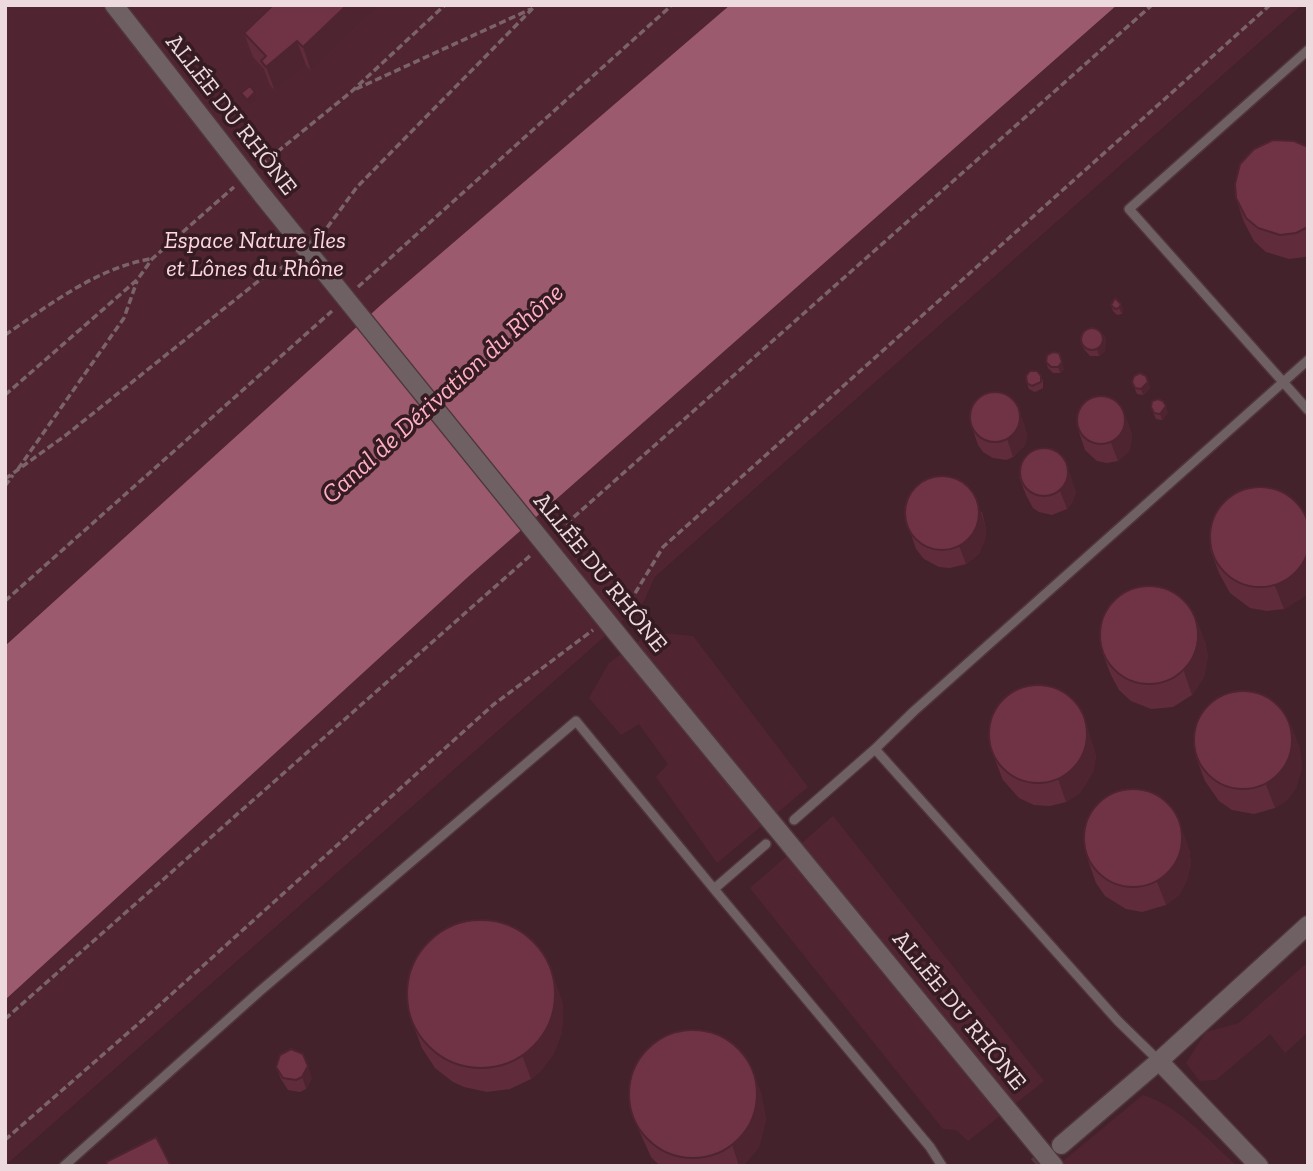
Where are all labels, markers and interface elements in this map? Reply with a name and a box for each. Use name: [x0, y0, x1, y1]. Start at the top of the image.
street label: ALLÉE DU RHÔNE: [159, 29, 303, 201]
park label: Espace Nature Îles et Lônes du Rhône: [164, 227, 346, 283]
water label: Canal de Dérivation du Rhône: [316, 277, 570, 511]
street label: ALLÉE DU RHÔNE: [527, 488, 673, 658]
street label: ALLÉE DU RHÔNE: [886, 926, 1032, 1096]

